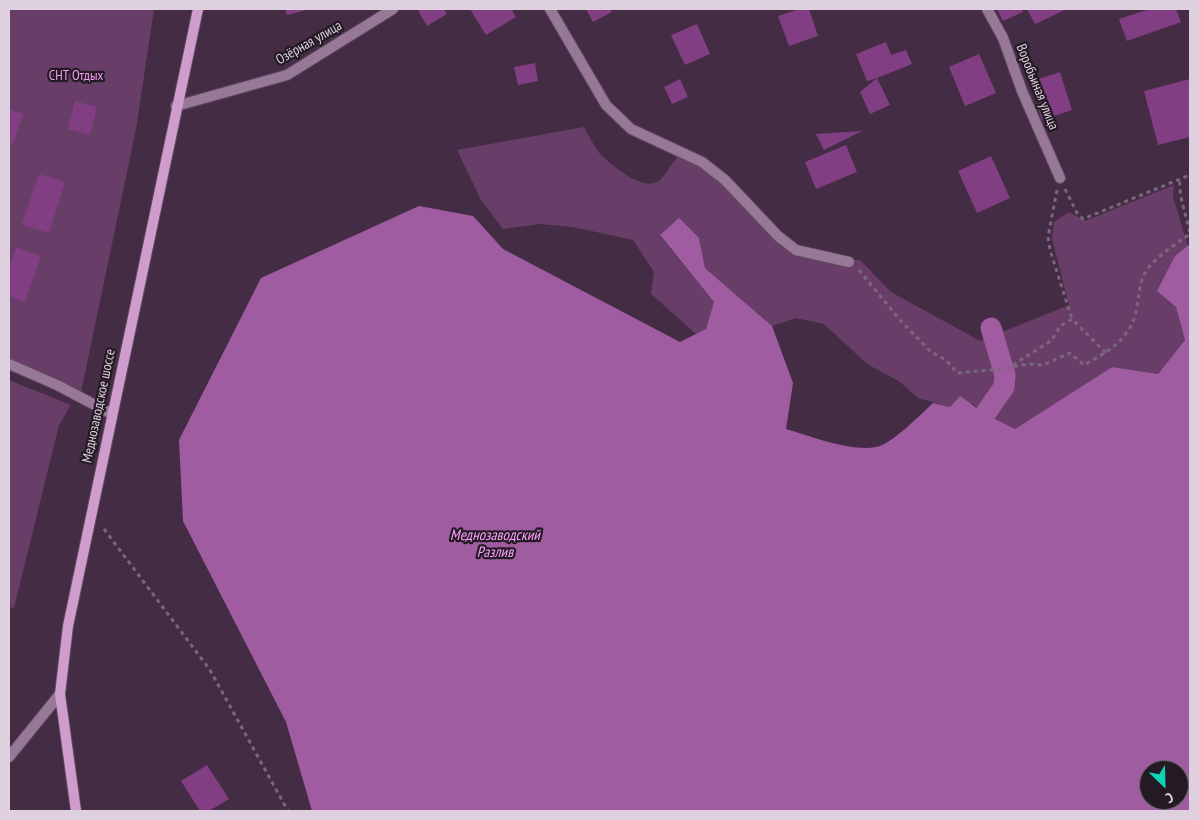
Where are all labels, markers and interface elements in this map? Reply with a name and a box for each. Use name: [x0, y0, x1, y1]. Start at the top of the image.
street label: Озёрная улица: [273, 17, 345, 69]
street label: Воробьиная улица: [1012, 42, 1062, 132]
park label: СНТ Отдых: [49, 68, 103, 84]
street label: Меднозаводское шоссе: [79, 348, 119, 464]
water label: Меднозаводский Разлив: [450, 527, 540, 562]
north arrow: [1139, 760, 1189, 810]
text: С: [1163, 788, 1176, 807]

